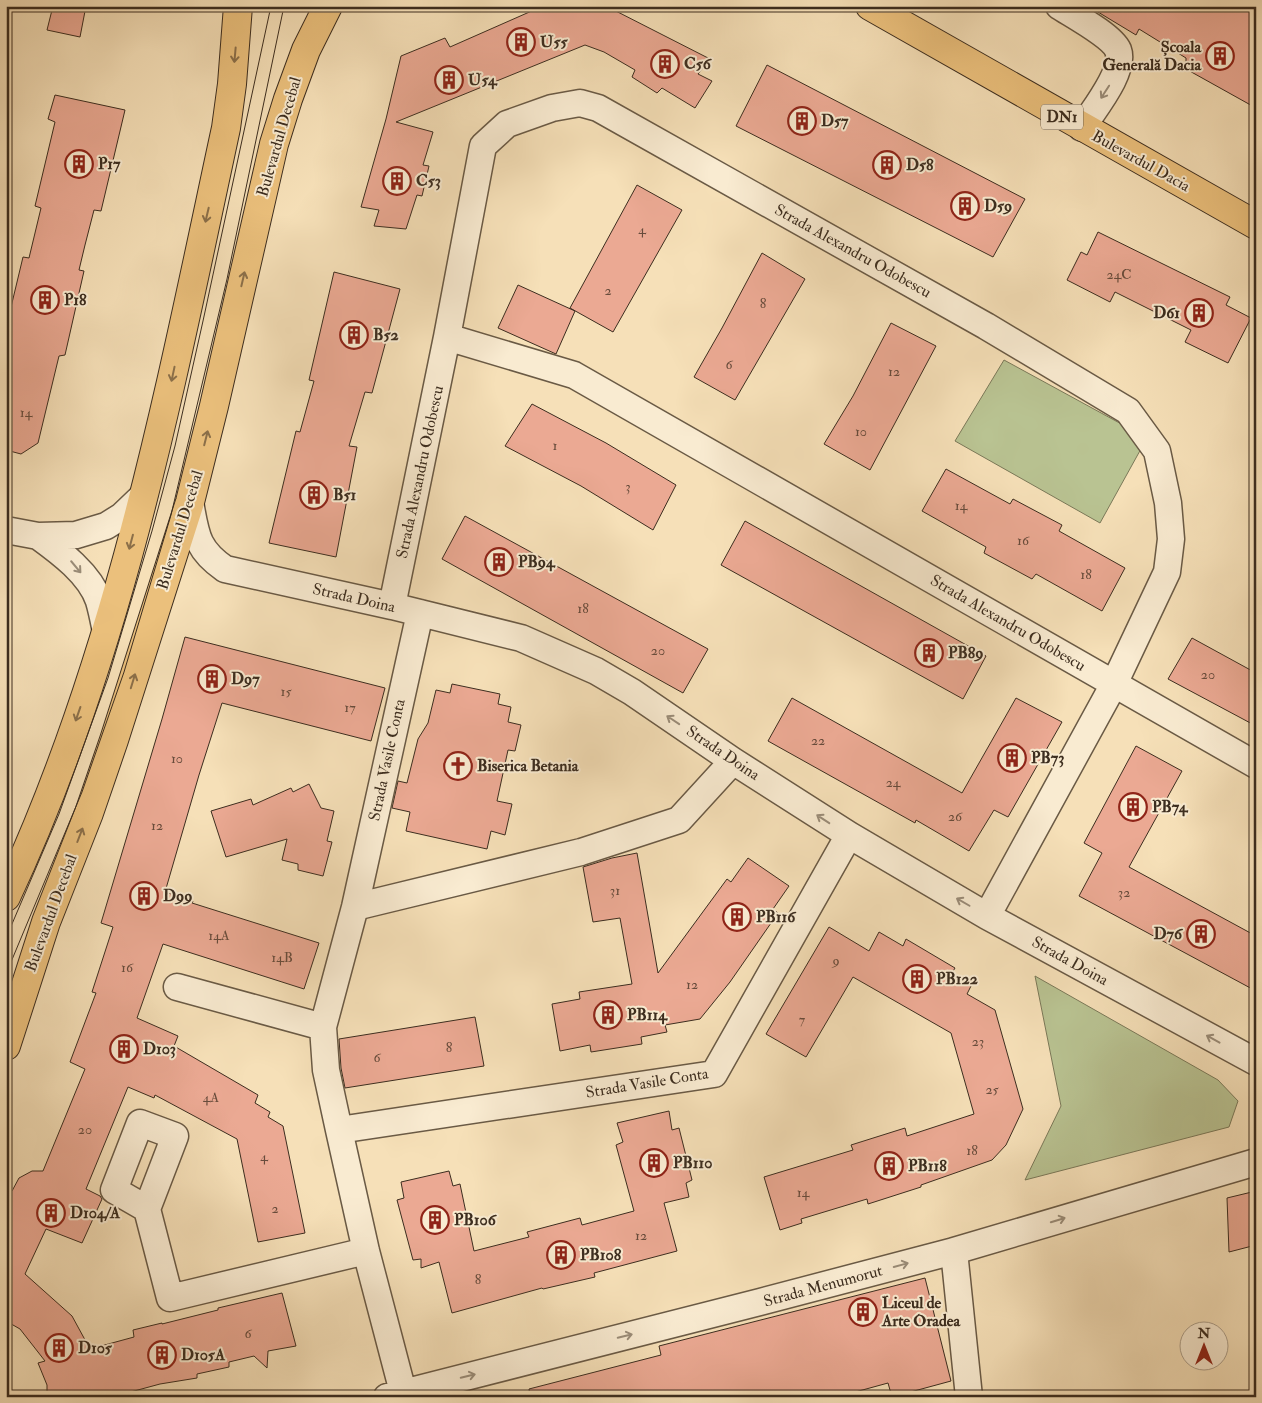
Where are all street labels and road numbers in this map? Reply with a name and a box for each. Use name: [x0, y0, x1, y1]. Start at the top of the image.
street label: Bulevardul Decebal: [252, 75, 306, 199]
road number: DN1: [1041, 104, 1083, 130]
street label: Bulevardul Dacia: [1088, 126, 1194, 196]
street label: Strada Alexandru Odobescu: [771, 200, 935, 302]
street label: Strada Alexandru Odobescu: [392, 384, 448, 560]
street label: Bulevardul Decebal: [152, 468, 208, 592]
street label: Strada Alexandru Odobescu: [927, 570, 1089, 676]
street label: Strada Doina: [311, 579, 398, 617]
street label: Strada Vasile Conta: [364, 697, 410, 823]
street label: Strada Doina: [682, 721, 764, 785]
street label: Bulevardul Decebal: [20, 851, 82, 975]
street label: Strada Doina: [1028, 932, 1112, 990]
street label: Strada Vasile Conta: [584, 1063, 710, 1103]
street label: Strada Menumorut: [761, 1261, 885, 1311]

